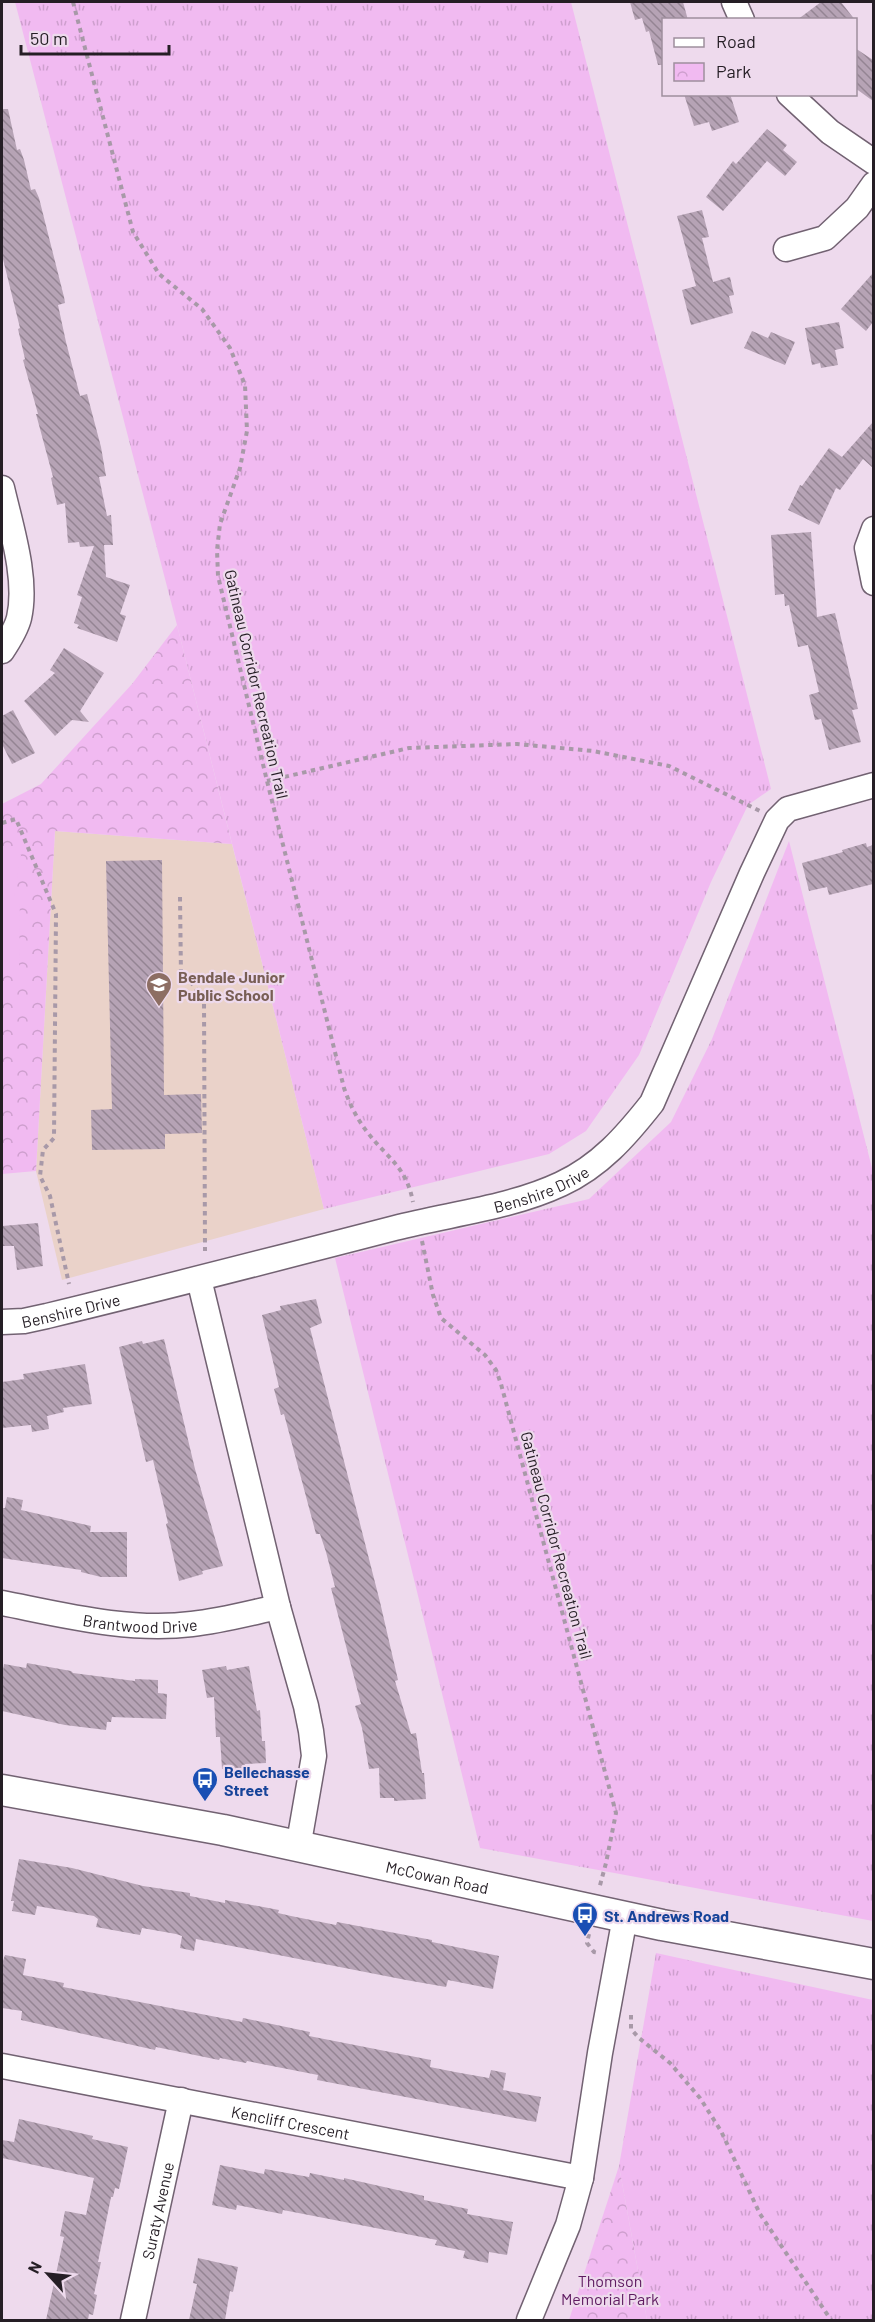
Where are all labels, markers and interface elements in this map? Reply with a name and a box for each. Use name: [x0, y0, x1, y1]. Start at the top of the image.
scale bar: [21, 18, 170, 56]
legend: [662, 18, 857, 96]
text: 50 m: [30, 27, 68, 49]
text: Road: [716, 30, 756, 52]
text: Park: [716, 60, 751, 82]
street label: Gatineau Corridor Recreation Trail: [221, 568, 293, 800]
place label: Bendale Junior Public School: [178, 967, 285, 1004]
school or university icon: Bendale Junior Public School: [144, 970, 174, 1008]
street label: Benshire Drive: [491, 1161, 592, 1216]
street label: Benshire Drive: [20, 1289, 122, 1331]
street label: Gatineau Corridor Recreation Trail: [517, 1429, 597, 1661]
street label: Brantwood Drive: [82, 1610, 198, 1636]
place label: Bellechasse Street: [224, 1762, 310, 1799]
bus stop icon: Bellechasse Street: [190, 1765, 220, 1803]
street label: McCowan Road: [384, 1856, 491, 1897]
bus stop icon: St. Andrews Road: [570, 1900, 600, 1938]
place label: St. Andrews Road: [604, 1906, 729, 1925]
street label: Kencliff Crescent: [230, 2101, 351, 2143]
street label: Suraty Avenue: [137, 2160, 177, 2261]
north arrow: [18, 2244, 78, 2304]
text: N: [23, 2258, 45, 2276]
park label: Thomson Memorial Park: [561, 2271, 659, 2308]

